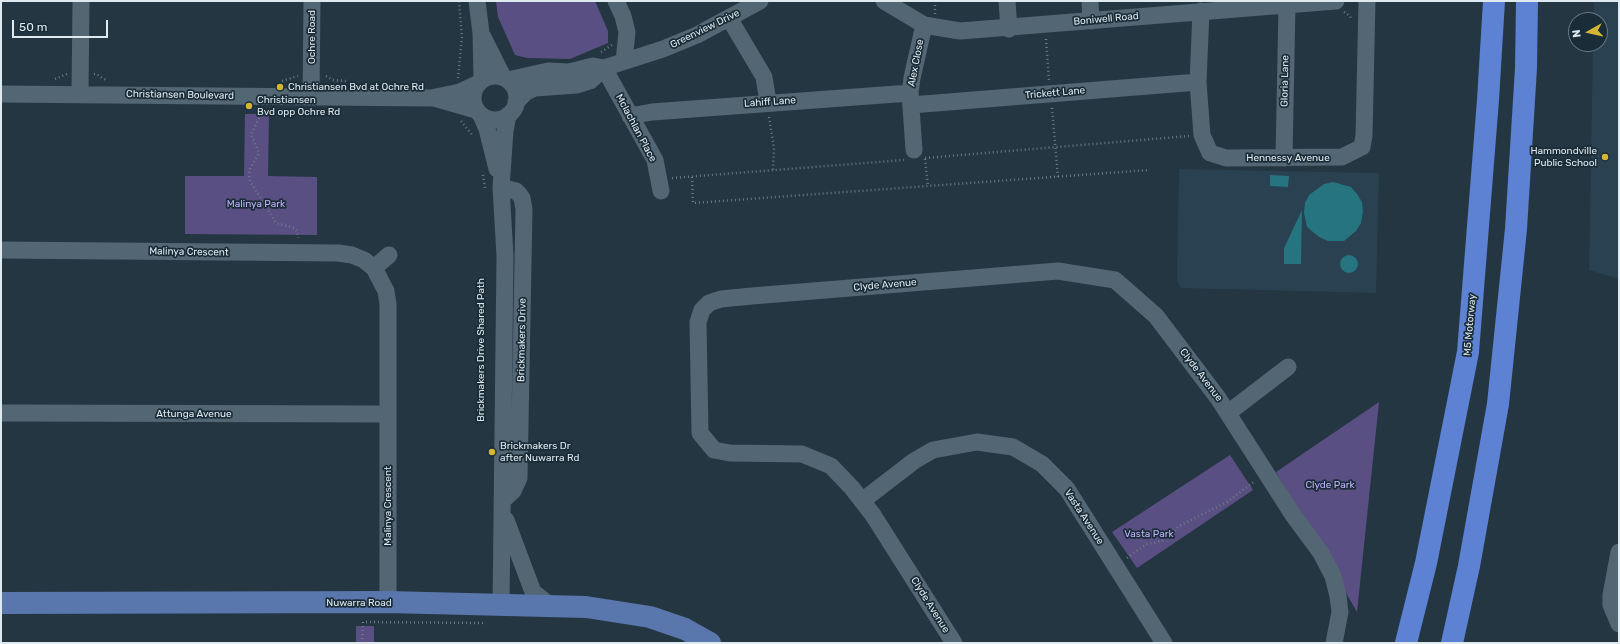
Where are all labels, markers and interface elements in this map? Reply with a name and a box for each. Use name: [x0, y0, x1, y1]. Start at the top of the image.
street label: Greenview Drive: [668, 7, 742, 51]
street label: Ochre Road: [306, 10, 318, 64]
street label: Boniwell Road: [1073, 10, 1139, 28]
scale bar: [14, 12, 110, 38]
north arrow: [1568, 12, 1608, 52]
text: 50 m: [19, 20, 47, 34]
text: N: [1570, 29, 1584, 38]
street label: Alex Close: [906, 38, 926, 88]
street label: Gloria Lane: [1279, 55, 1291, 107]
place label: Christiansen Bvd at Ochre Rd: [288, 81, 424, 93]
marker: Christiansen Bvd at Ochre Rd: [275, 82, 285, 92]
street label: Trickett Lane: [1024, 84, 1086, 102]
street label: Christiansen Boulevard: [126, 88, 234, 102]
street label: Mclachlan Place: [613, 92, 659, 164]
place label: Christiansen Bvd opp Ochre Rd: [257, 94, 340, 118]
street label: Lahiff Lane: [744, 94, 796, 110]
marker: Christiansen Bvd opp Ochre Rd: [244, 101, 254, 111]
place label: Hammondville Public School: [1530, 145, 1597, 168]
street label: Hennessy Avenue: [1246, 152, 1330, 164]
marker: Hammondville Public School: [1600, 152, 1610, 162]
park label: Malinya Park: [227, 198, 285, 210]
street label: Malinya Crescent: [149, 245, 229, 259]
street label: Clyde Avenue: [853, 276, 917, 294]
street label: Brickmakers Drive Shared Path: [475, 278, 487, 422]
street label: M5 Motorway: [1461, 293, 1479, 357]
street label: Brickmakers Drive: [515, 298, 529, 382]
street label: Clyde Avenue: [1177, 346, 1225, 404]
street label: Attunga Avenue: [156, 408, 232, 420]
place label: Brickmakers Dr after Nuwarra Rd: [500, 440, 579, 464]
marker: Brickmakers Dr after Nuwarra Rd: [487, 447, 497, 457]
street label: Malinya Crescent: [382, 466, 394, 546]
park label: Clyde Park: [1305, 479, 1355, 491]
street label: Vasta Avenue: [1062, 487, 1106, 547]
park label: Vasta Park: [1124, 528, 1174, 540]
street label: Clyde Avenue: [908, 575, 952, 635]
street label: Nuwarra Road: [326, 597, 392, 609]

